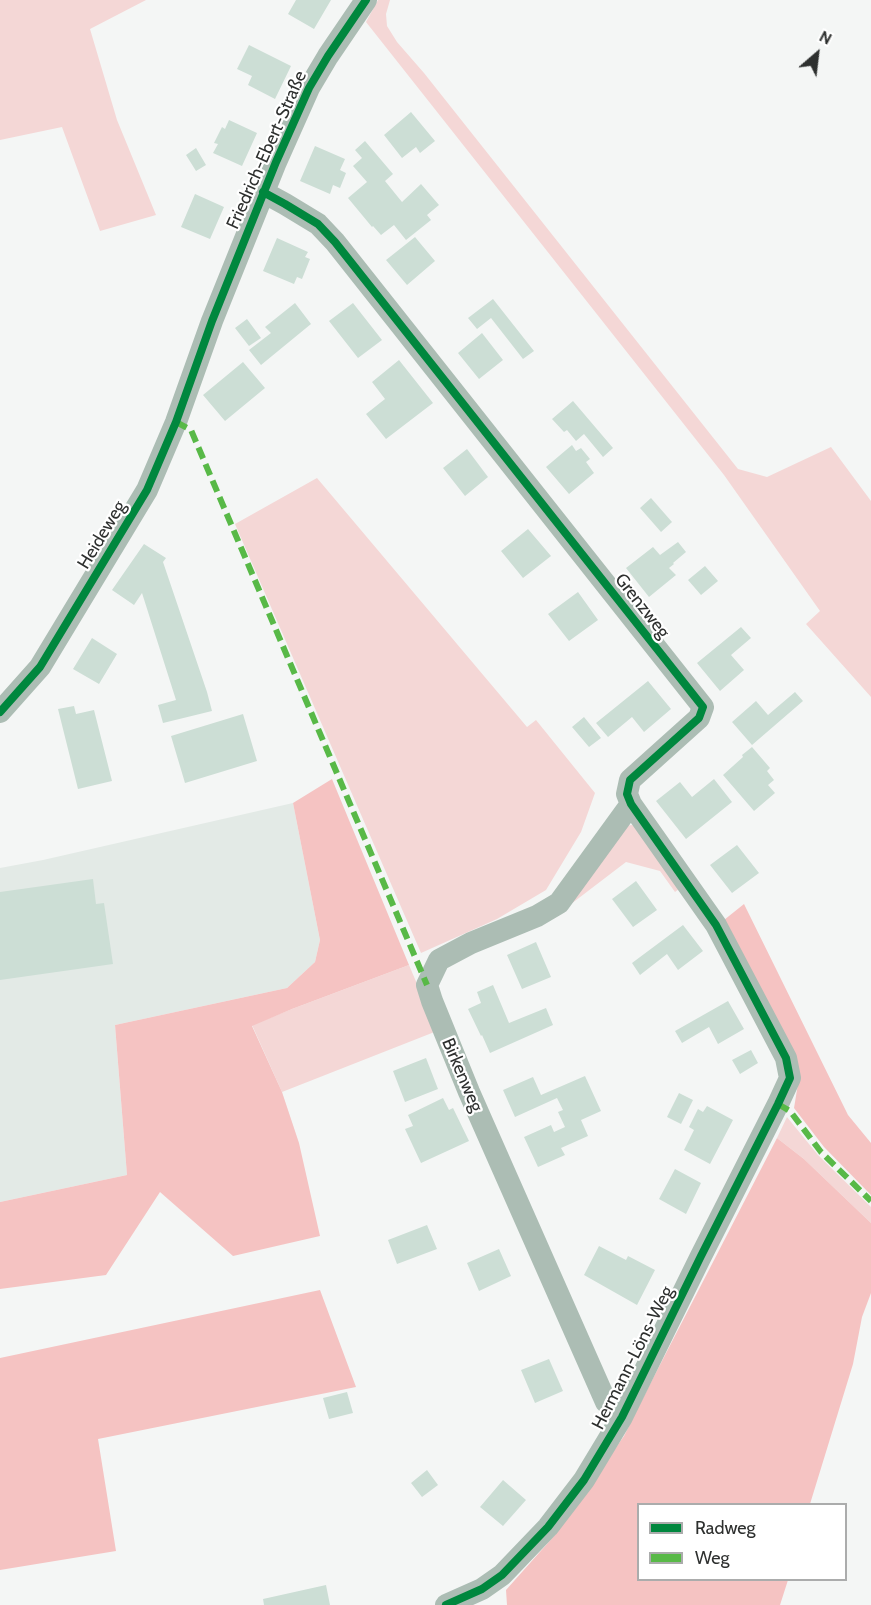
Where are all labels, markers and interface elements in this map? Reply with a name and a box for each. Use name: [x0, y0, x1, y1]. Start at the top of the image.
north arrow: [787, 24, 847, 84]
text: N: [816, 27, 835, 49]
street label: Friedrich-Ebert-Straße: [222, 68, 312, 232]
street label: Heideweg: [73, 497, 131, 573]
street label: Grenzweg: [610, 569, 674, 643]
street label: Birkenweg: [437, 1035, 487, 1115]
street label: Hermann-Löns-Weg: [588, 1283, 678, 1433]
legend: [637, 1503, 847, 1581]
text: Radweg: [695, 1517, 756, 1539]
text: Weg: [695, 1547, 730, 1569]

